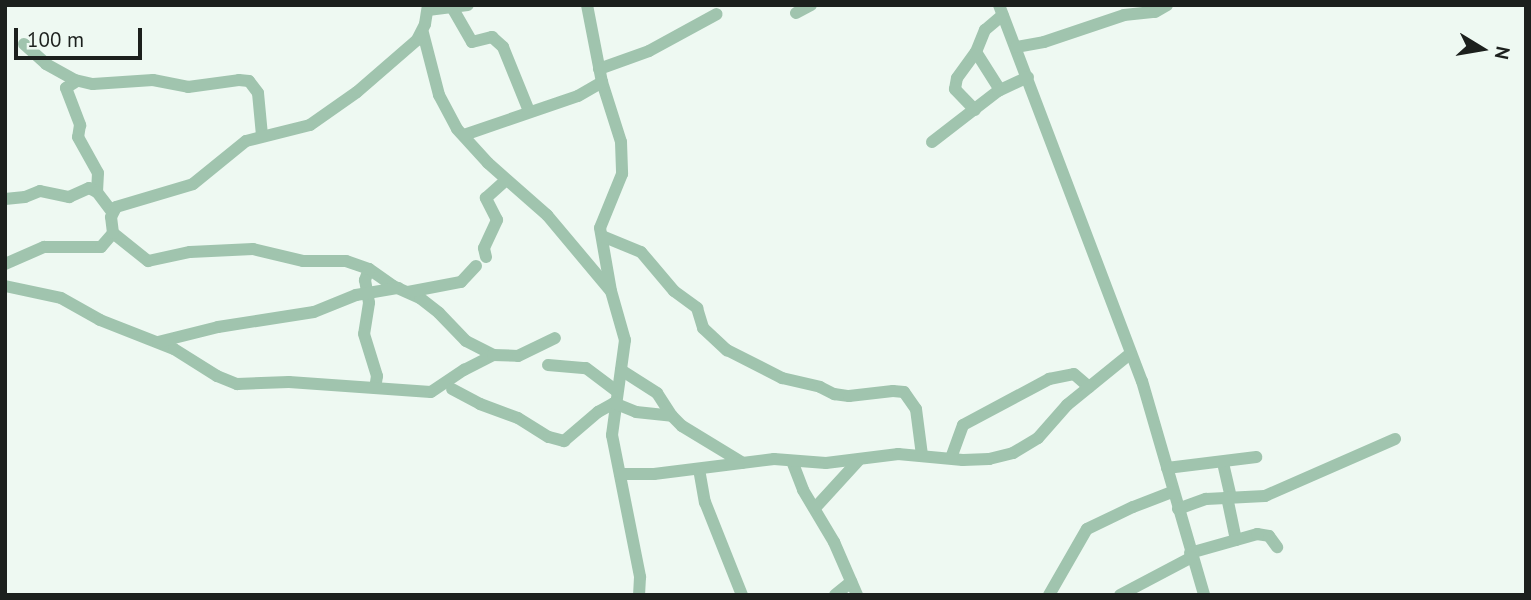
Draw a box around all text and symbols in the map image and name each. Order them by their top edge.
scale bar [18,14,145,58]
north arrow [1447,14,1517,84]
text: 100 m [27,26,84,53]
text: N [1490,45,1516,61]

